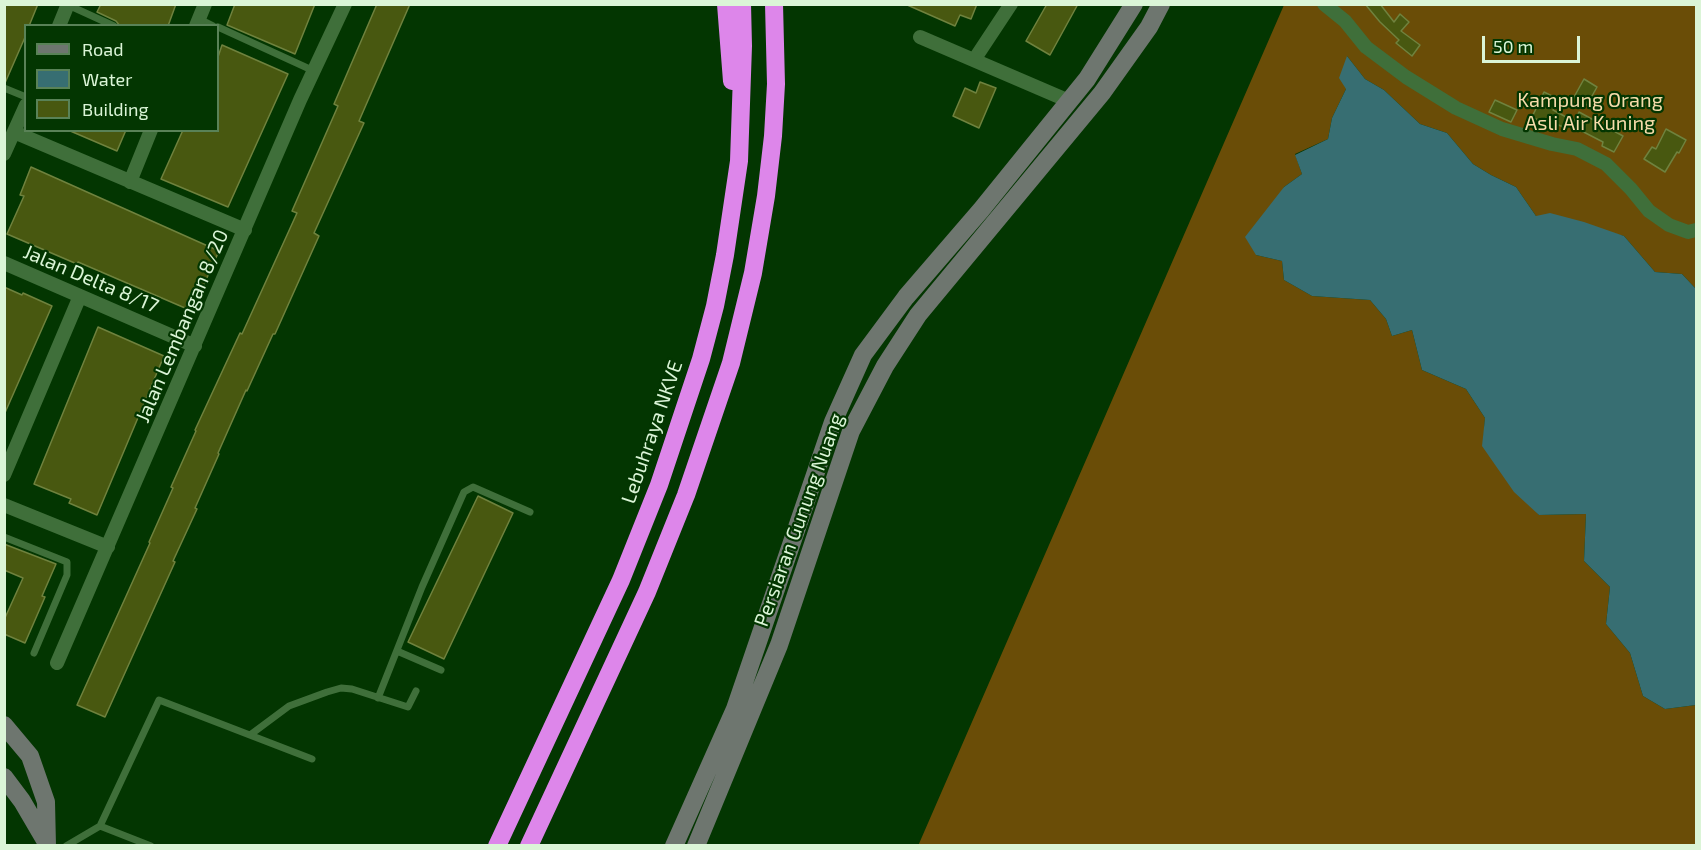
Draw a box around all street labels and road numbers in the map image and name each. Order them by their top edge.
street label: Jalan Lembangan 8/20 [130,226,234,426]
street label: Jalan Delta 8/17 [20,240,162,318]
street label: Lebuhraya NKVE [616,357,688,507]
street label: Persiaran Gunung Nuang [749,410,849,630]

